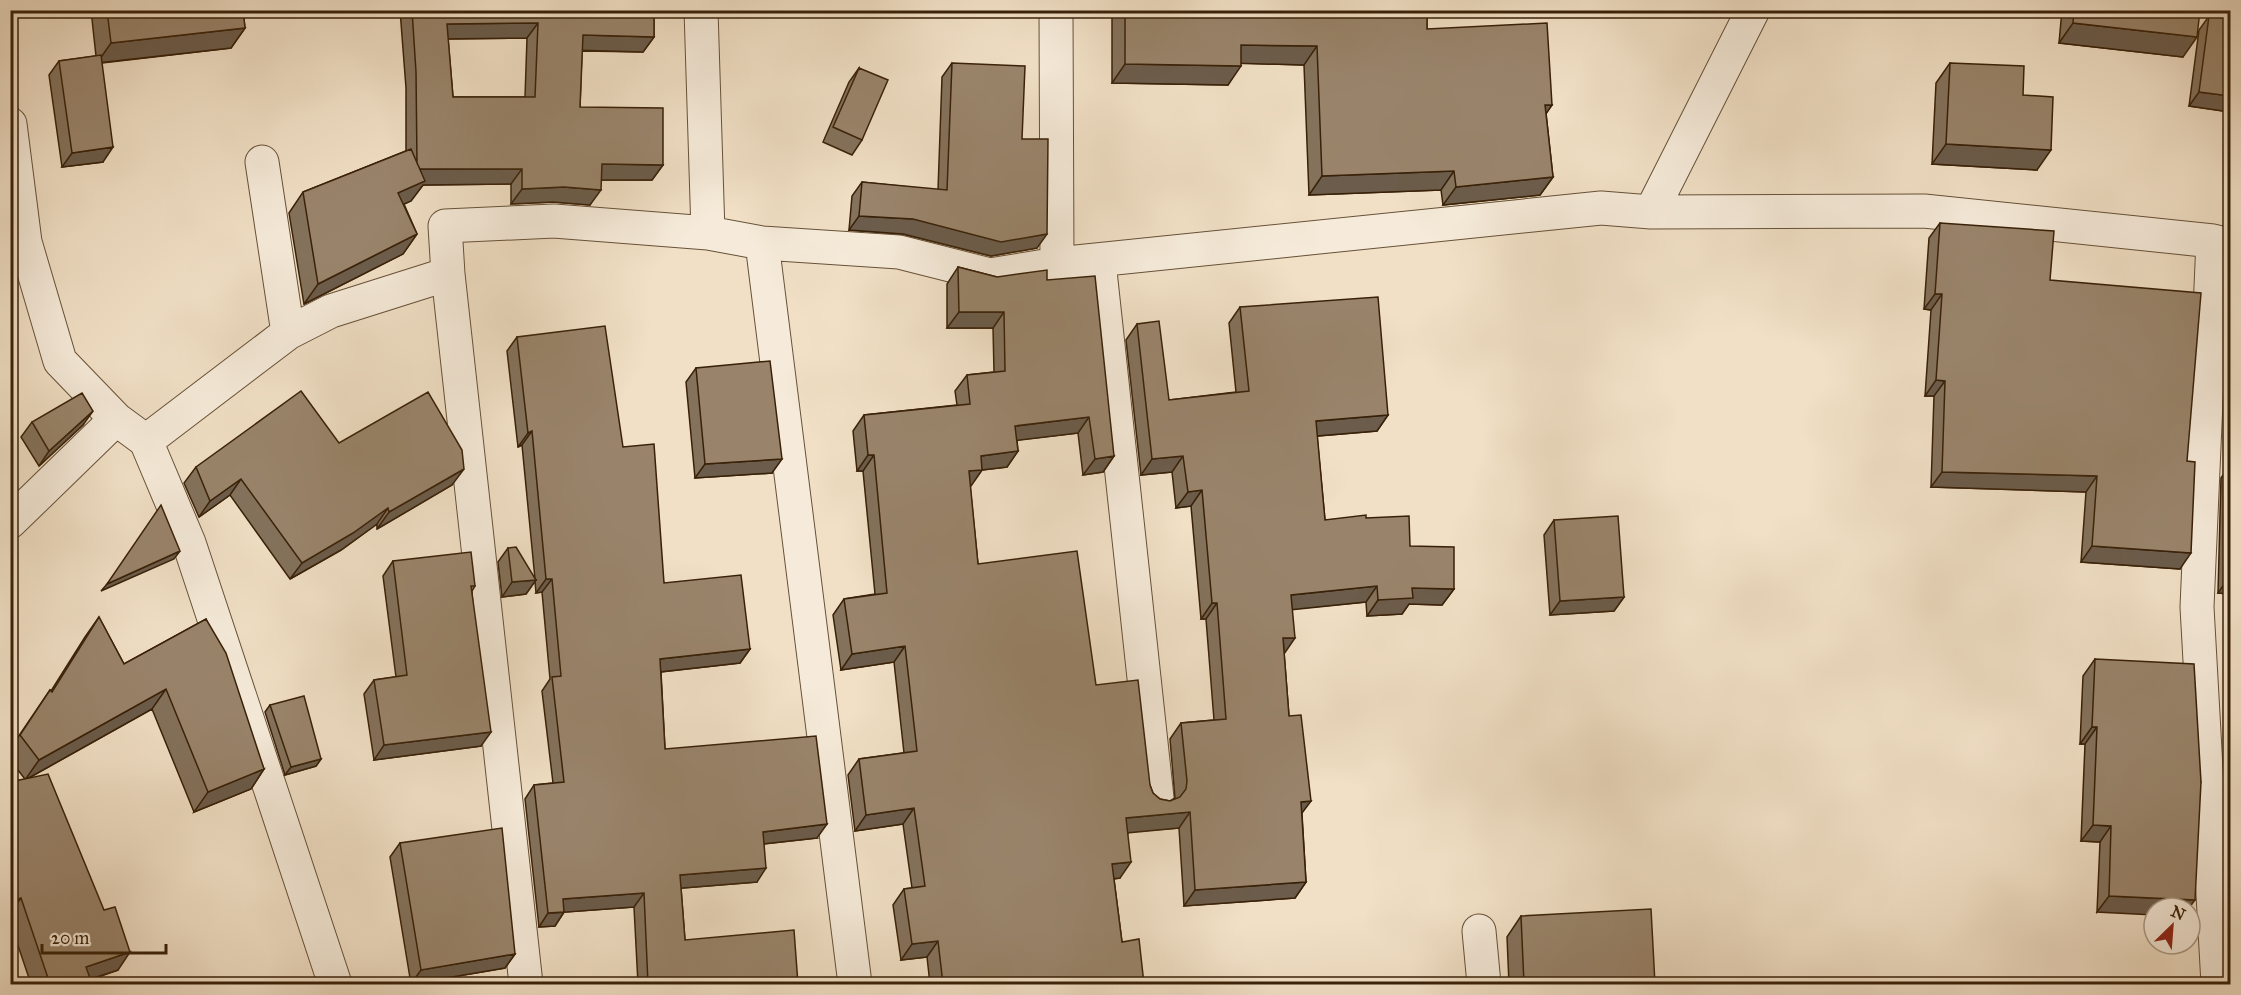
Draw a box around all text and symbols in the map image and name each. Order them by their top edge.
north arrow [2142,896,2202,956]
text: N [2168,901,2189,925]
scale bar [42,917,166,955]
text: 20 m [51,927,89,949]

